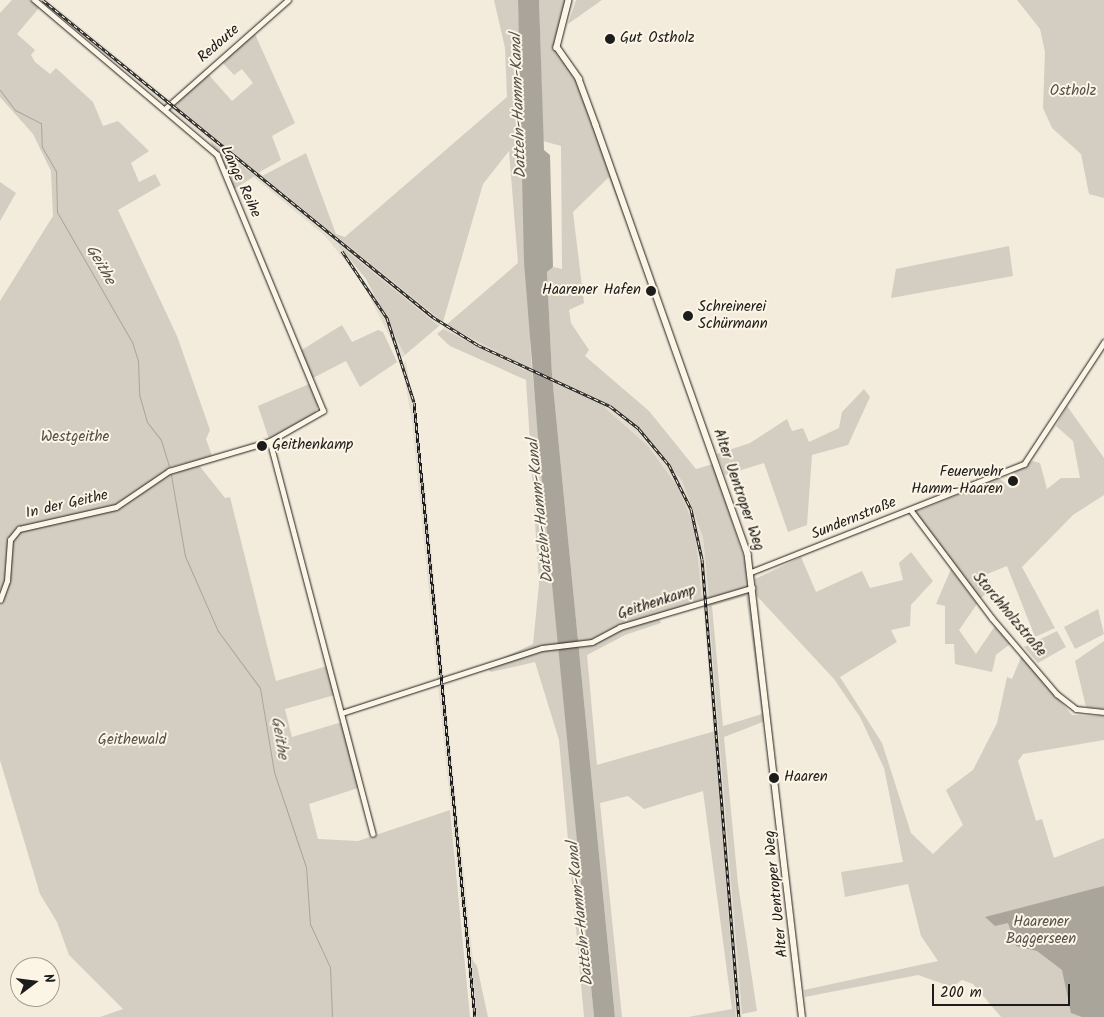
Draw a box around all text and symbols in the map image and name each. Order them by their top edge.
street label: Redoute [194,21,244,67]
place label: Gut Ostholz [620,30,695,48]
water label: Datteln-Hamm-Kanal [507,33,531,179]
marker: Gut Ostholz [604,33,616,45]
park label: Ostholz [1050,83,1096,101]
street label: Lange Reihe [216,143,264,221]
water label: Geithe [81,242,119,288]
place label: Haarener Hafen [542,282,641,300]
marker: Haarener Hafen [645,285,657,297]
place label: Schreinerei Schürmann [698,298,768,333]
marker: Schreinerei Schürmann [682,310,694,322]
street label: Alter Uentroper Weg [709,427,767,553]
park label: Westgeithe [41,429,109,447]
place label: Geithenkamp [272,437,353,455]
water label: Datteln-Hamm-Kanal [524,438,558,584]
marker: Geithenkamp [256,440,268,452]
place label: Feuerwehr Hamm-Haaren [911,463,1003,498]
marker: Feuerwehr Hamm-Haaren [1007,475,1019,487]
street label: In der Geithe [24,487,110,523]
street label: Sundernstraße [809,494,899,544]
street label: Storchholzstraße [968,569,1050,661]
street label: Geithenkamp [616,582,698,624]
water label: Geithe [266,715,292,761]
park label: Geithewald [98,732,166,750]
place label: Haaren [784,769,828,787]
marker: Haaren [768,772,780,784]
street label: Alter Uentroper Weg [761,829,793,959]
water label: Datteln-Hamm-Kanal [564,841,598,987]
park label: Haarener Baggerseen [1006,913,1076,948]
north arrow [10,957,60,1007]
text: N [37,971,60,985]
scale bar [934,974,1072,1006]
text: 200 m [940,981,982,1005]

